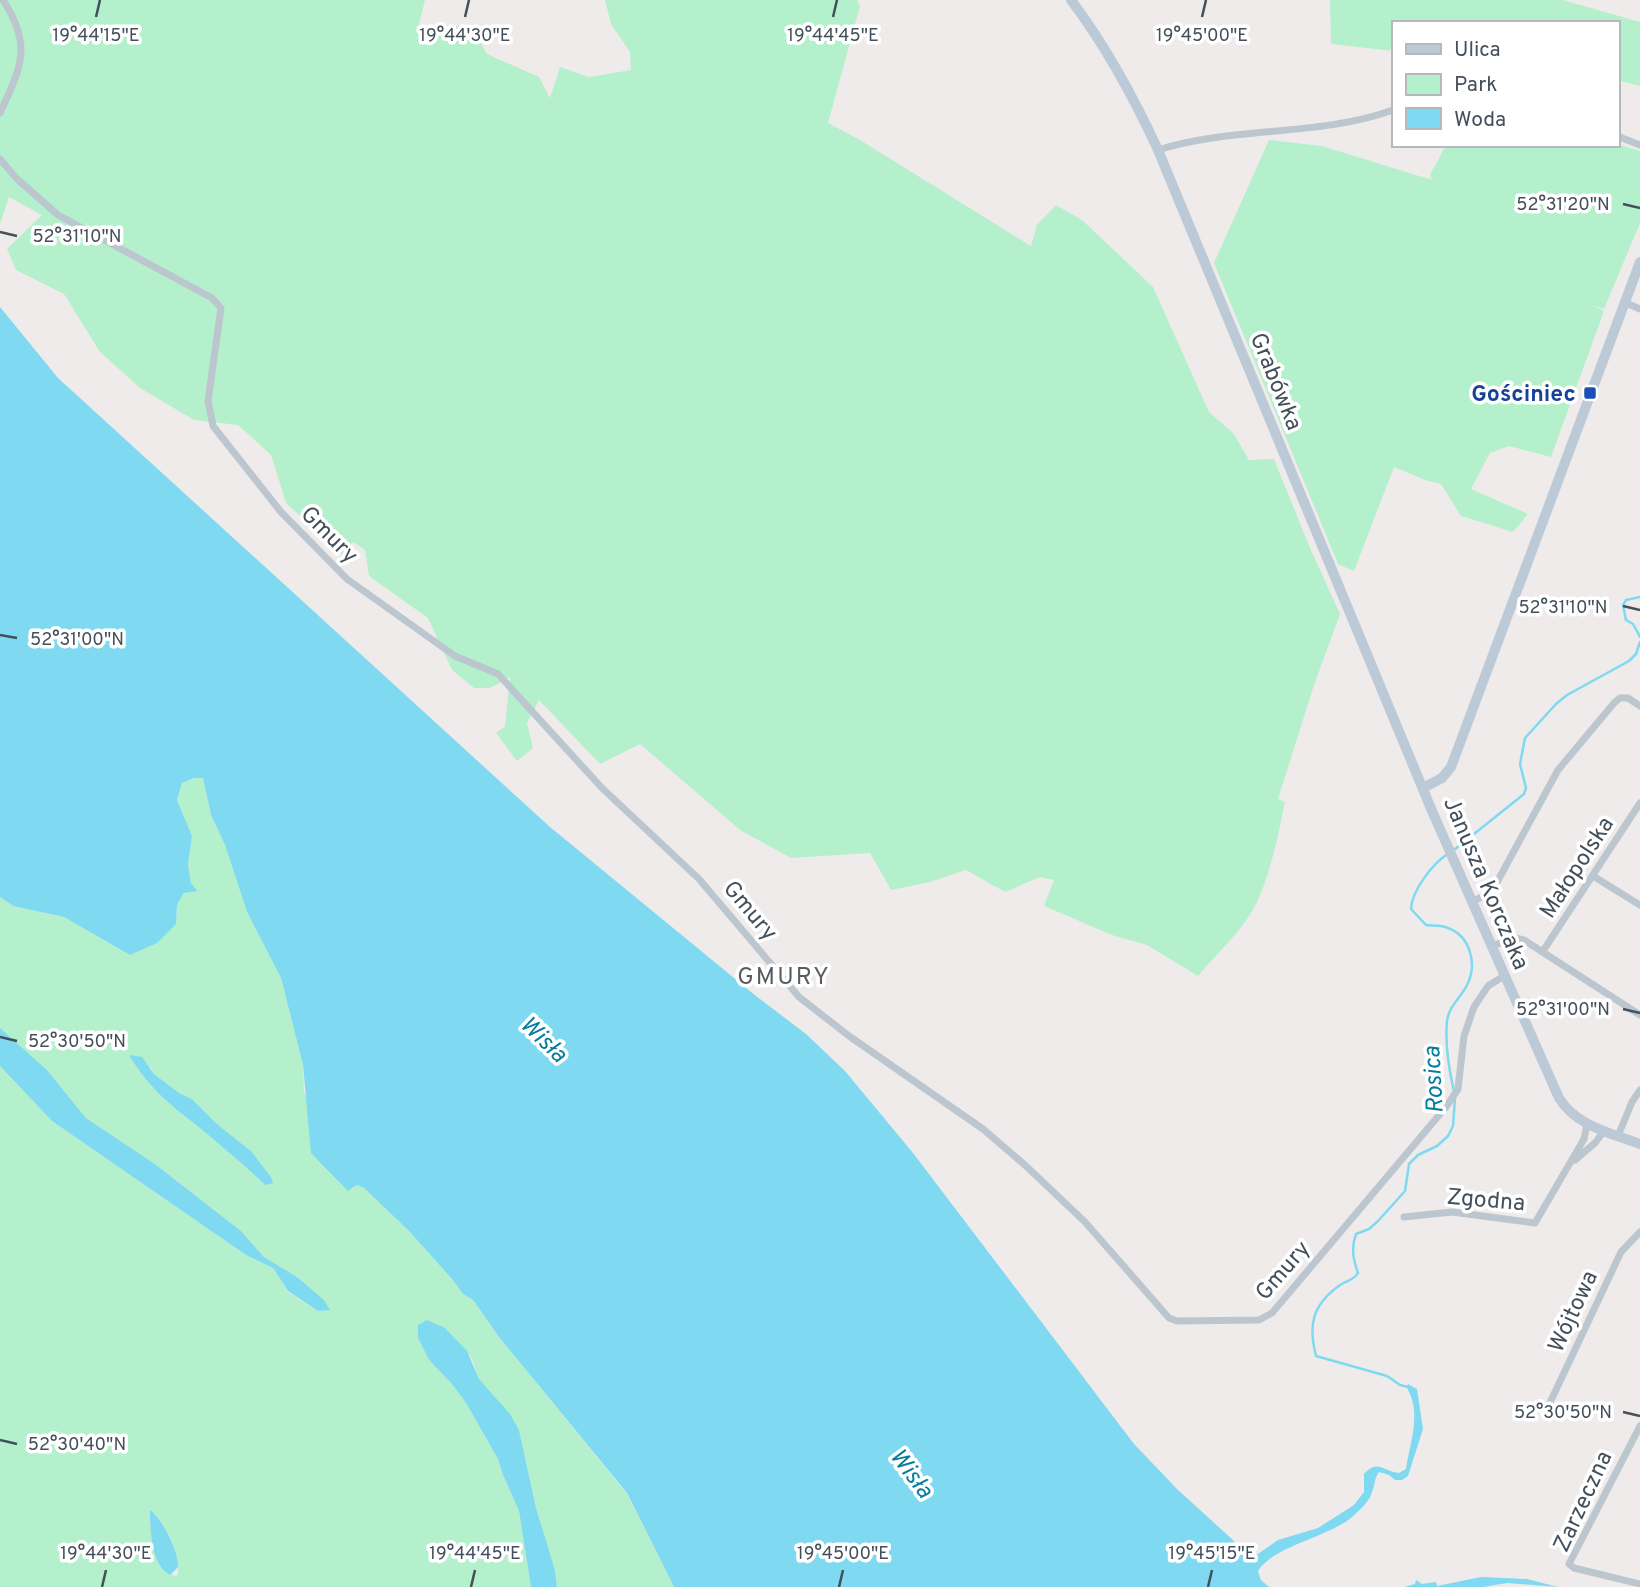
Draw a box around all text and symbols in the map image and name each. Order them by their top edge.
legend [1392,21,1619,147]
text: 19°44'15"E [53,25,139,48]
text: 19°44'30"E [419,25,511,48]
text: 19°44'45"E [787,25,879,48]
text: 19°45'00"E [1156,25,1248,48]
text: Ulica [1454,37,1501,64]
text: Park [1454,72,1497,99]
text: Woda [1454,107,1506,134]
text: 52°31'20"N [1516,194,1610,217]
text: 52°31'10"N [32,226,122,249]
street label: Grabówka [1242,329,1307,435]
place label: Gościniec [1471,381,1576,410]
marker: Gościniec [1582,385,1598,401]
street label: Gmury [293,501,363,571]
text: 52°31'10"N [1518,597,1608,620]
text: 52°31'00"N [30,629,124,652]
street label: Janusza Korczaka [1435,793,1534,975]
street label: Małopolska [1535,812,1622,925]
street label: Gmury [716,876,783,948]
district label: GMURY [737,963,831,993]
text: 52°31'00"N [1516,999,1610,1022]
water label: Wisła [513,1011,573,1071]
text: 52°30'50"N [28,1031,126,1054]
water label: Rosica [1418,1045,1452,1114]
street label: Zgodna [1445,1184,1526,1219]
street label: Gmury [1250,1236,1318,1307]
street label: Wójtowa [1543,1267,1606,1358]
text: 52°30'50"N [1514,1402,1612,1425]
text: 52°30'40"N [28,1434,126,1457]
water label: Wisła [882,1443,939,1505]
street label: Zarzeczna [1548,1447,1620,1557]
text: 19°44'30"E [60,1543,152,1566]
text: 19°44'45"E [429,1543,521,1566]
text: 19°45'00"E [797,1543,889,1566]
text: 19°45'15"E [1169,1543,1255,1566]

